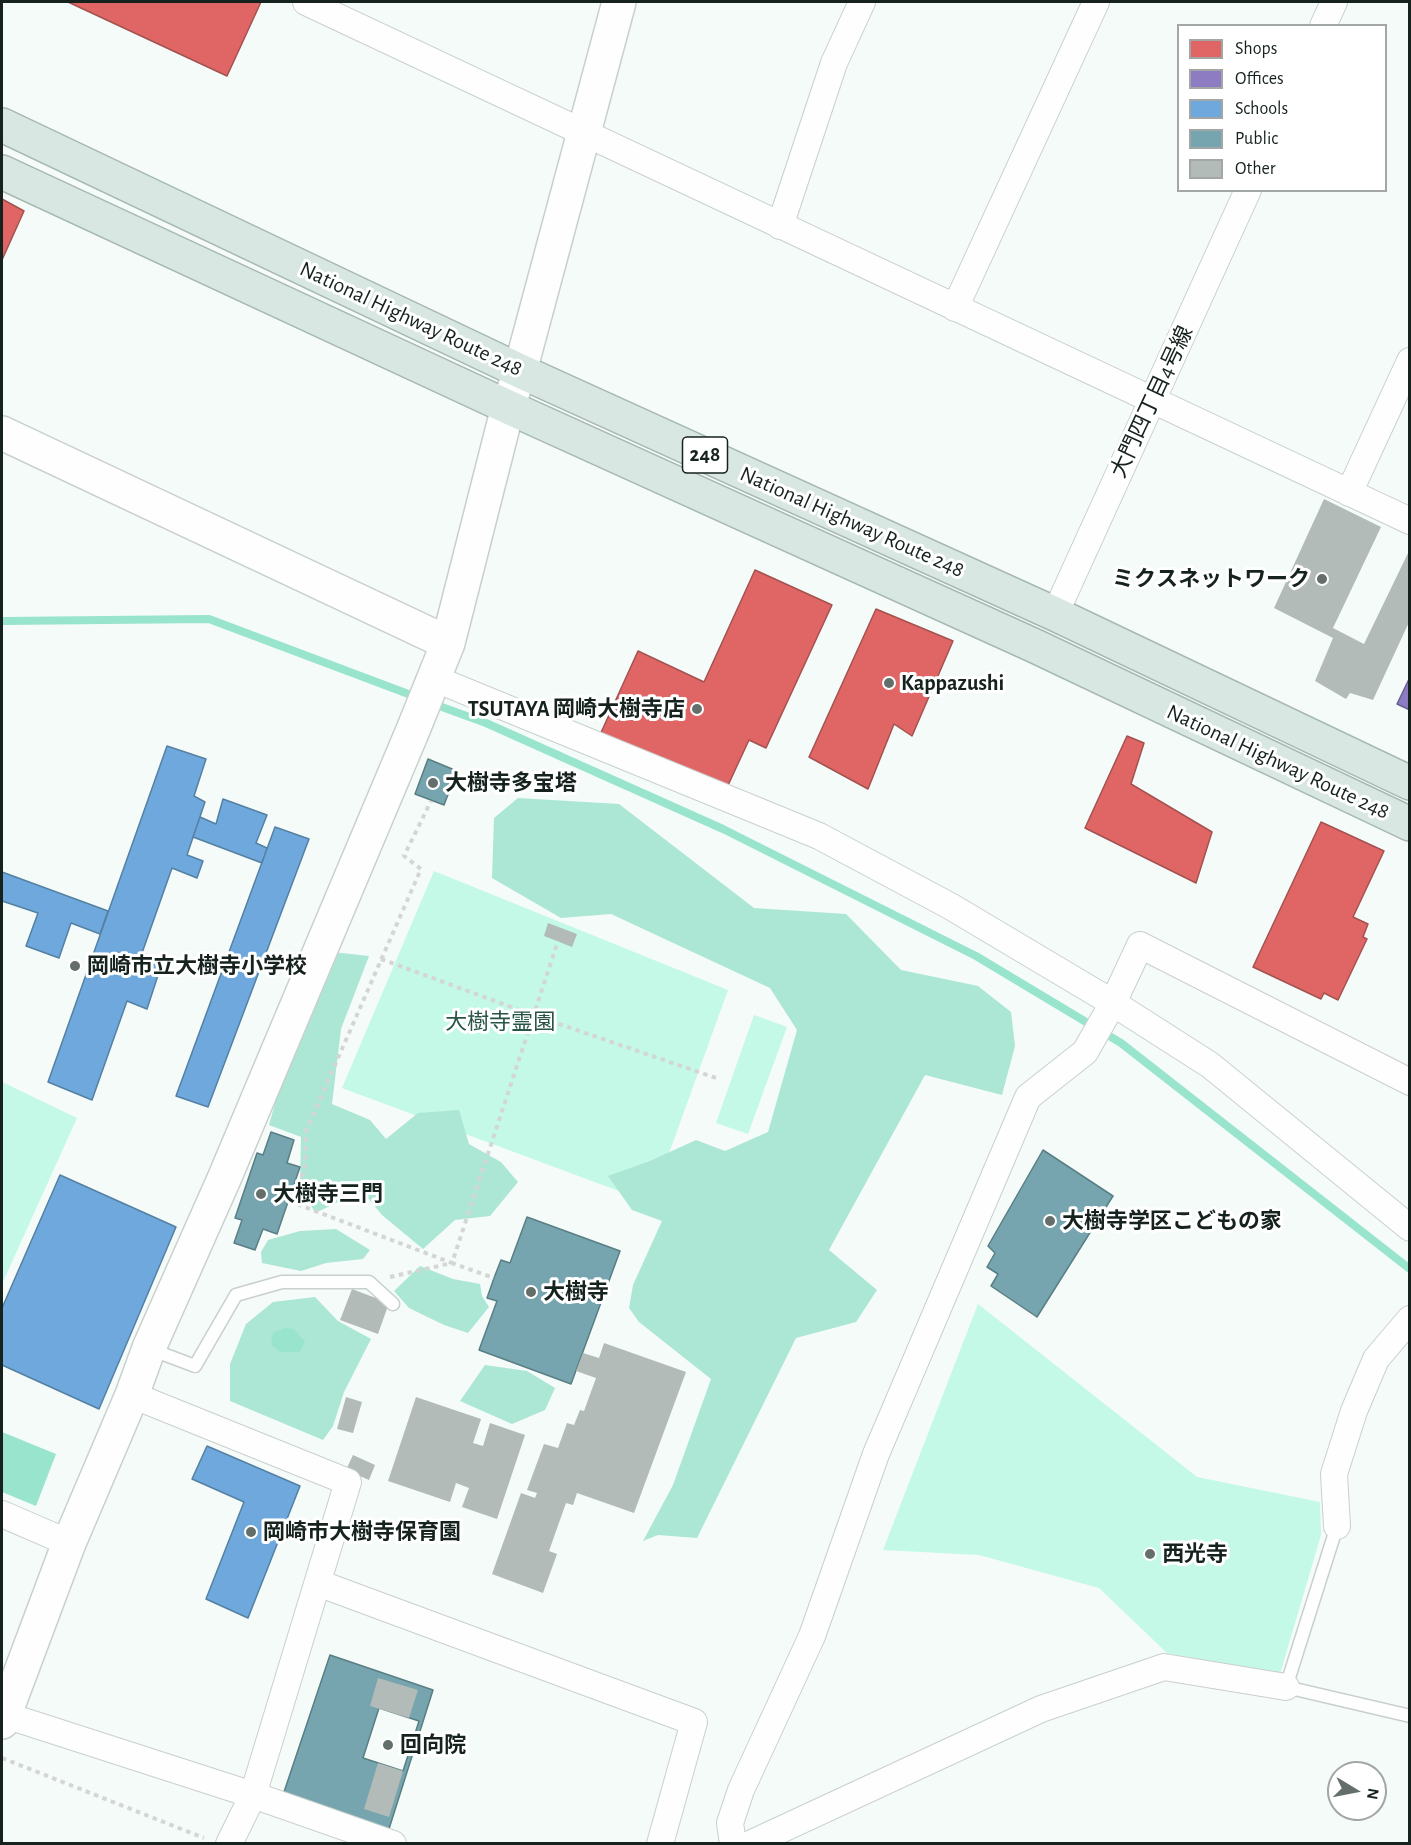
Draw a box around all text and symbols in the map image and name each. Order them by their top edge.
legend [1177,24,1387,192]
text: Shops [1235,40,1277,58]
text: Offices [1235,70,1284,88]
text: Schools [1235,100,1288,118]
text: Public [1235,130,1278,148]
text: Other [1235,160,1276,178]
street label: National Highway Route 248 [295,256,527,382]
street label: 大門四丁目4号線 [1105,322,1199,482]
road number: 248 [682,437,728,473]
street label: National Highway Route 248 [736,461,968,583]
place label: ミクスネットワーク [1112,566,1310,592]
marker: ミクスネットワーク [1315,572,1329,586]
place label: Kappazushi [901,670,1004,696]
marker: Kappazushi [882,676,896,690]
place label: TSUTAYA 岡崎大樹寺店 [468,696,685,722]
street label: National Highway Route 248 [1162,699,1394,825]
marker: TSUTAYA 岡崎大樹寺店 [690,702,704,716]
place label: 大樹寺多宝塔 [445,770,577,796]
marker: 大樹寺多宝塔 [426,776,440,790]
place label: 岡崎市立大樹寺小学校 [87,953,307,979]
marker: 岡崎市立大樹寺小学校 [68,959,82,973]
park label: 大樹寺霊園 [445,1009,555,1035]
place label: 大樹寺三門 [273,1181,383,1207]
marker: 大樹寺三門 [254,1187,268,1201]
place label: 大樹寺学区こどもの家 [1062,1208,1282,1234]
marker: 大樹寺学区こどもの家 [1043,1214,1057,1228]
place label: 大樹寺 [543,1279,609,1305]
marker: 大樹寺 [524,1285,538,1299]
place label: 岡崎市大樹寺保育園 [263,1519,461,1545]
marker: 岡崎市大樹寺保育園 [244,1525,258,1539]
place label: 西光寺 [1162,1541,1228,1567]
marker: 西光寺 [1143,1547,1157,1561]
place label: 回向院 [400,1732,466,1758]
marker: 回向院 [381,1738,395,1752]
north arrow [1327,1761,1387,1821]
text: N [1364,1787,1382,1801]

